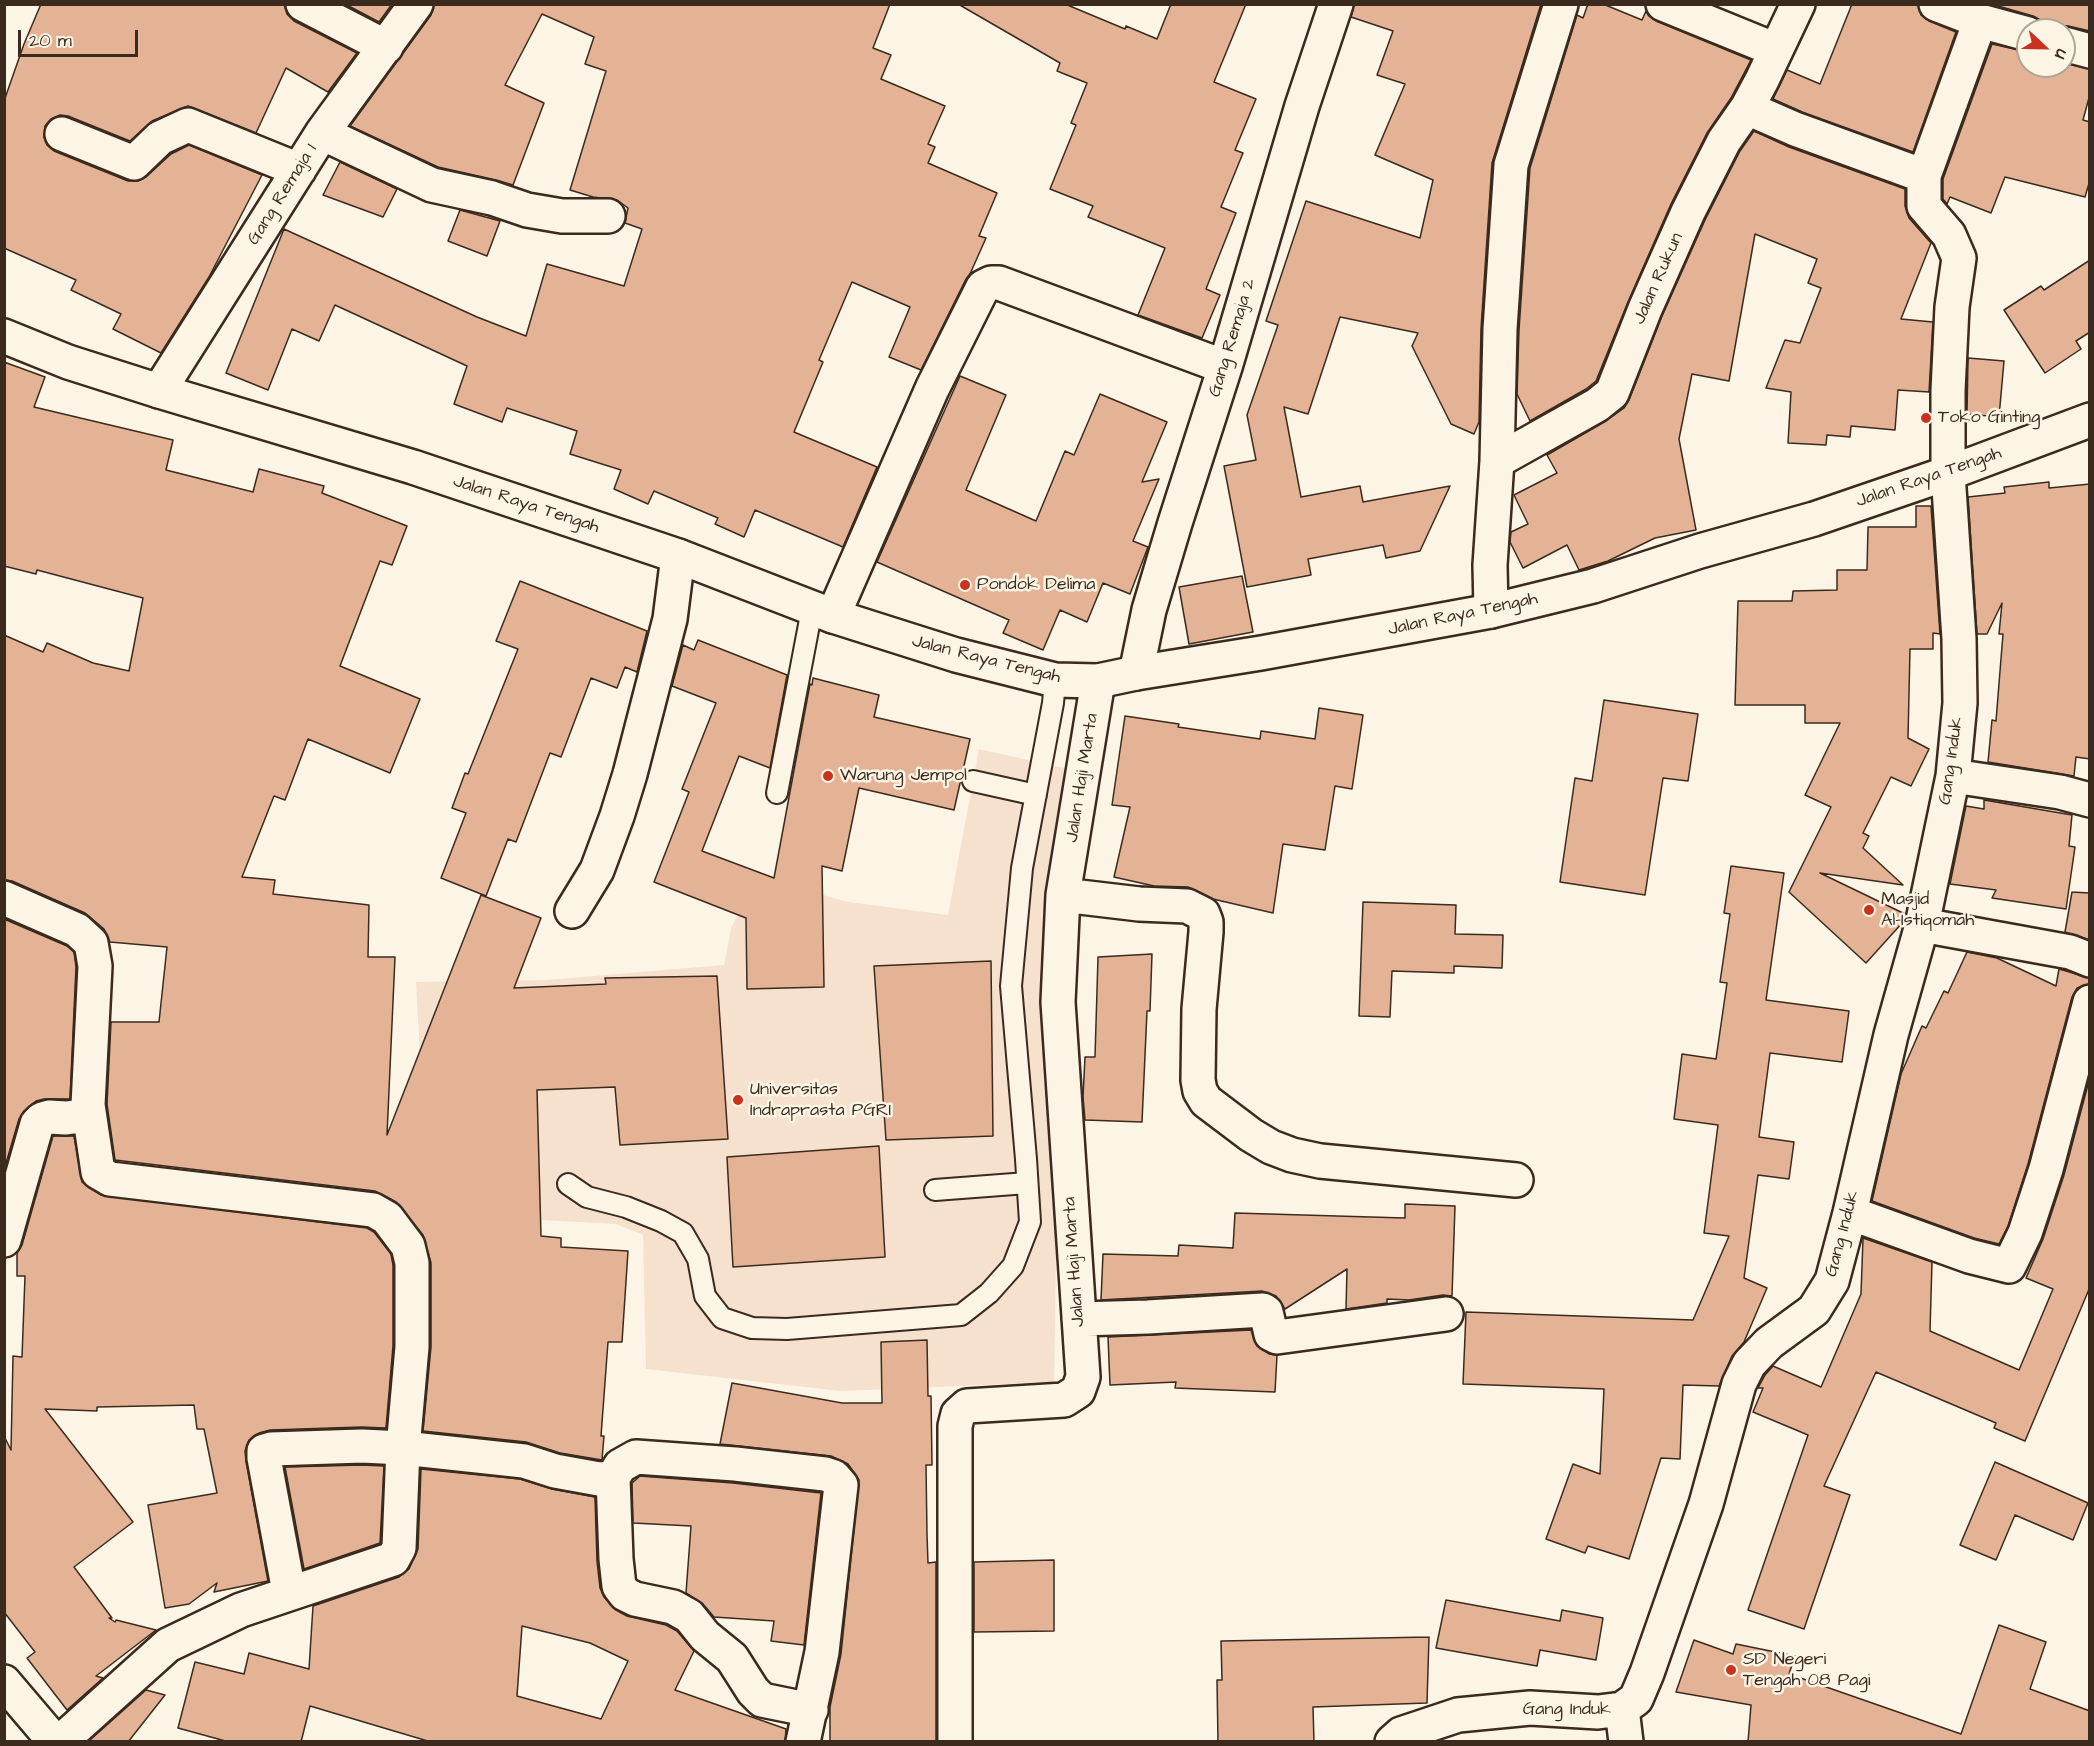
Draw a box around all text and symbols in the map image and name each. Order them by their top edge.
scale bar [21,18,141,56]
north arrow [2016,18,2076,78]
text: 20 m [29,28,72,53]
text: U [2049,46,2073,62]
street label: Gang Remaja 1 [243,141,323,249]
street label: Jalan Rukun [1629,230,1689,328]
street label: Gang Remaja 2 [1205,276,1261,400]
place label: Toko Ginting [1938,407,2040,429]
marker: Toko Ginting [1919,411,1933,425]
street label: Jalan Raya Tengah [1853,443,2005,513]
street label: Jalan Raya Tengah [450,471,602,539]
place label: Pondok Delima [977,574,1095,596]
marker: Pondok Delima [958,578,972,592]
street label: Jalan Raya Tengah [1386,589,1540,641]
street label: Jalan Raya Tengah [909,631,1063,689]
street label: Jalan Haji Marta [1062,712,1104,844]
street label: Gang Induk [1935,716,1969,806]
place label: Warung Jempol [840,765,967,787]
marker: Warung Jempol [821,769,835,783]
place label: Masjid Al-Istiqomah [1881,889,1974,932]
marker: Masjid Al-Istiqomah [1862,903,1876,917]
place label: Universitas Indraprasta PGRI [750,1079,891,1122]
marker: Universitas Indraprasta PGRI [731,1093,745,1107]
street label: Gang Induk [1821,1189,1865,1279]
street label: Jalan Haji Marta [1060,1196,1090,1328]
place label: SD Negeri Tengah 08 Pagi [1743,1649,1870,1692]
marker: SD Negeri Tengah 08 Pagi [1724,1663,1738,1677]
street label: Gang Induk [1523,1699,1611,1721]

